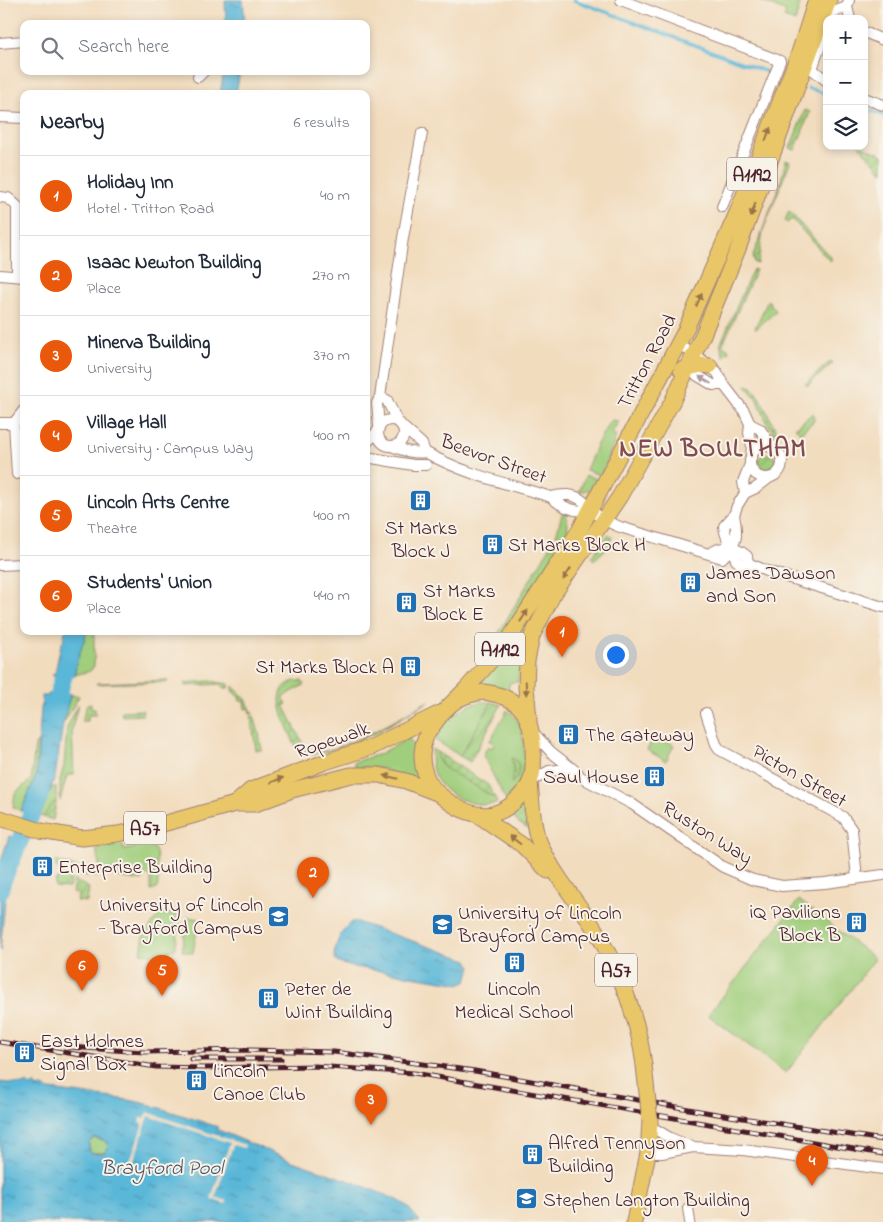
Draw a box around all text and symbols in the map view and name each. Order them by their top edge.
map controls [823,15,868,150]
button: + [823,15,868,60]
search box [20,20,370,75]
icon: search [38,34,66,62]
text: Search here [78,34,169,61]
button: − [823,60,868,105]
button: layers [823,105,868,150]
text: Nearby [40,108,104,138]
text: 6 results [293,111,350,135]
one-way arrow [764,126,772,141]
road number: A1192 [727,157,777,190]
text: Holiday Inn [87,170,173,197]
text: 1 [53,184,59,208]
text: 40 m [320,184,350,208]
text: Hotel · Tritton Road [87,197,214,221]
one-way arrow [749,203,757,218]
text: Isaac Newton Building [87,250,261,277]
text: 2 [52,264,60,288]
text: 270 m [312,264,350,288]
text: Place [87,277,121,301]
one-way arrow [695,293,703,307]
street label: Tritton Road [611,310,685,415]
text: Minerva Building [87,330,210,357]
text: 3 [53,344,59,368]
text: 370 m [313,344,350,368]
text: University [87,357,152,381]
one-way arrow [698,375,711,384]
text: Village Hall [87,410,166,437]
text: 4 [53,424,59,448]
text: 400 m [313,424,350,448]
street label: Beevor Street [435,427,551,493]
district label: NEW BOULTHAM [619,432,807,468]
text: University · Campus Way [87,437,253,461]
building icon: St Marks Block J [409,489,433,513]
text: Lincoln Arts Centre [87,490,229,517]
text: 5 [51,504,61,528]
text: 400 m [313,504,350,528]
place label: St Marks Block J [385,515,457,567]
text: Theatre [87,517,137,541]
building icon: St Marks Block H [480,532,504,556]
place label: St Marks Block H [508,532,646,561]
place label: James Dawson and Son [706,560,835,612]
one-way arrow [562,568,572,581]
text: Students' Union [87,570,212,597]
building icon: James Dawson and Son [678,571,702,595]
place label: St Marks Block E [422,578,496,630]
text: 6 [52,584,60,608]
text: 440 m [313,584,350,608]
building icon: St Marks Block E [395,590,419,614]
text: Place [87,597,121,621]
one-way arrow [519,609,529,623]
pin: 1 [546,616,578,657]
road number: A1192 [475,633,525,666]
your location [603,642,629,668]
place label: St Marks Block A [255,654,394,683]
building icon: St Marks Block A [398,654,422,678]
one-way arrow [523,680,531,696]
street label: Ropewalk [292,715,374,768]
building icon: The Gateway [557,722,581,746]
place label: The Gateway [585,722,694,751]
street label: Picton Street [746,738,852,816]
place label: Saul House [543,764,639,793]
building icon: Saul House [643,764,667,788]
one-way arrow [384,773,399,781]
one-way arrow [270,776,284,784]
street label: Ruston Way [656,795,758,873]
road number: A57 [124,811,166,844]
one-way arrow [509,835,522,846]
building icon: Enterprise Building [30,854,54,878]
place label: Enterprise Building [58,854,212,884]
pin: 2 [297,857,329,898]
place label: University of Lincoln - Brayford Campus [98,892,263,944]
place label: iQ Pavilions Block B [750,899,841,951]
place label: University of Lincoln Brayford Campus [457,900,622,952]
school or university icon: University of Lincoln - Brayford Campus [267,904,291,928]
building icon: iQ Pavilions Block B [845,911,869,935]
school or university icon: University of Lincoln Brayford Campus [430,912,454,936]
pin: 6 [66,950,98,991]
building icon: Lincoln Medical School [502,950,526,974]
road number: A57 [595,954,637,986]
pin: 5 [146,955,178,996]
place label: Peter de Wint Building [285,976,392,1029]
place label: Lincoln Medical School [455,976,573,1028]
building icon: Peter de Wint Building [257,987,281,1011]
place label: East Holmes Signal Box [40,1028,144,1081]
building icon: East Holmes Signal Box [12,1040,36,1064]
place label: Lincoln Canoe Club [213,1058,306,1110]
building icon: Lincoln Canoe Club [185,1069,209,1093]
pin: 3 [355,1084,387,1125]
place label: Alfred Tennyson Building [547,1130,686,1183]
building icon: Alfred Tennyson Building [520,1142,544,1166]
pin: 4 [796,1145,828,1186]
water label: Brayford Pool [101,1154,226,1184]
school or university icon: Stephen Langton Building [515,1187,539,1211]
place label: Stephen Langton Building [543,1187,750,1217]

